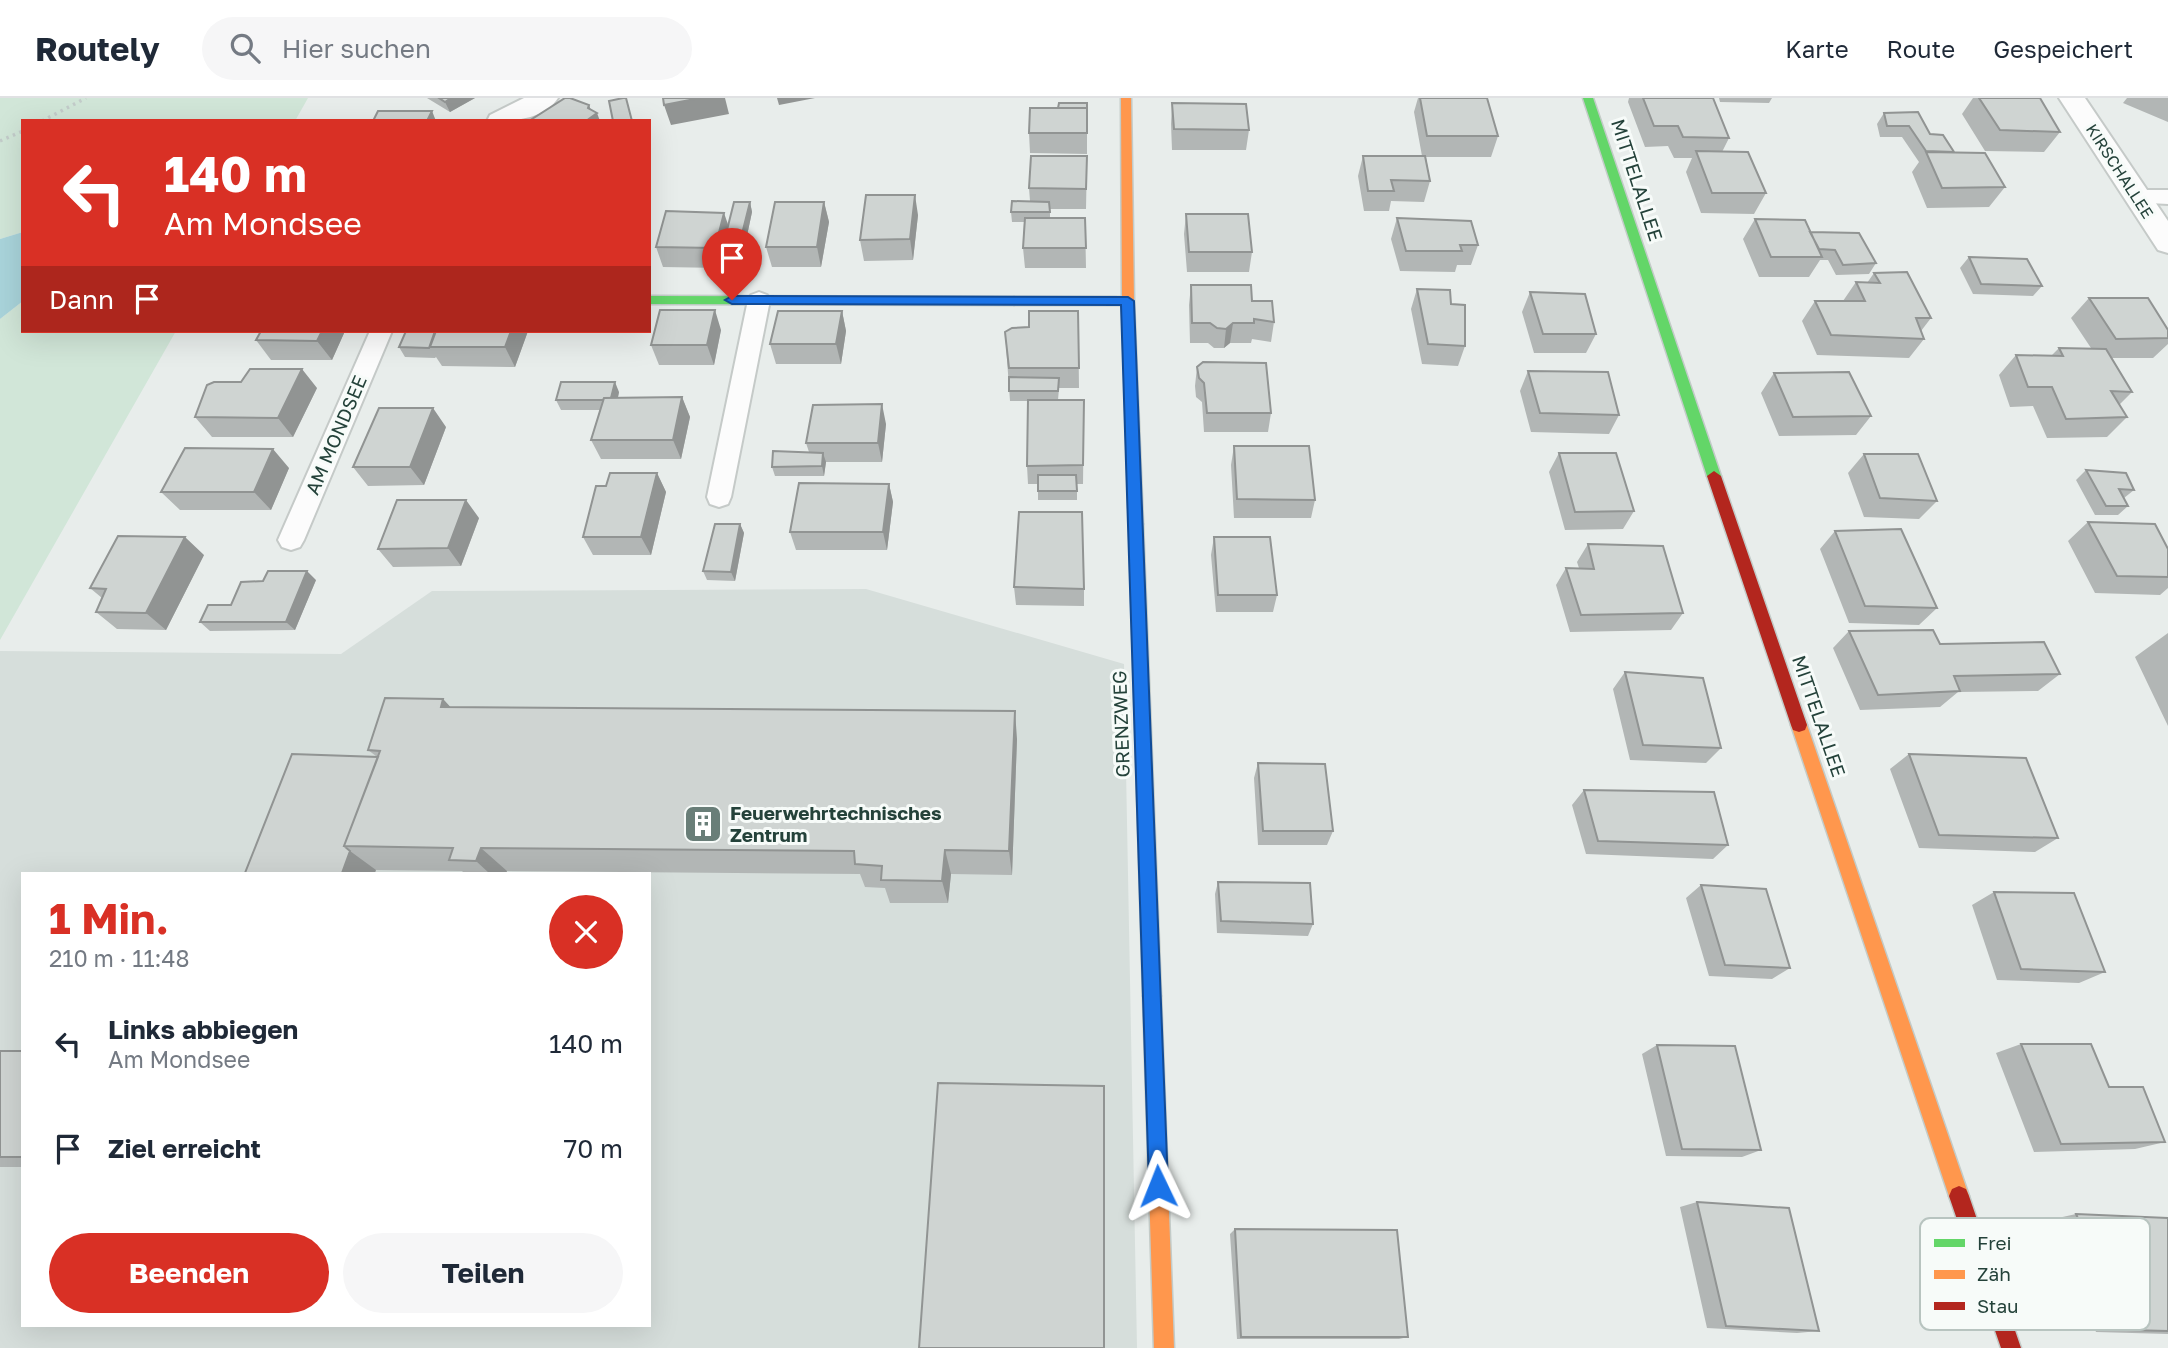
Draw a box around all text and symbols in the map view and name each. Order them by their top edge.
search box [202,17,692,80]
text: Routely [35,29,160,68]
icon: search [226,29,264,67]
text: Hier suchen [282,33,431,64]
text: Karte [1785,34,1849,63]
text: Route [1887,34,1955,63]
text: Gespeichert [1993,34,2133,63]
street label: MITTELALLEE [1607,116,1668,244]
street label: KIRSCHALLEE [2082,120,2158,222]
text: 140 m [164,144,307,203]
icon: left [49,147,140,238]
text: Am Mondsee [164,204,362,242]
pin [702,228,762,300]
icon: arrive [713,239,751,277]
icon: arrive [128,280,166,318]
text: Dann [49,284,114,315]
street label: AM MONDSEE [300,372,371,498]
street label: MITTELALLEE [1788,652,1851,780]
street label: GRENZWEG [1107,670,1134,778]
place label: Feuerwehrtechnisches Zentrum [730,801,942,846]
building icon: Feuerwehrtechnisches Zentrum [682,803,724,845]
text: 1 Min. [49,893,169,943]
button: close [549,895,623,969]
text: 210 m · 11:48 [49,944,190,972]
text: Links abbiegen [108,1014,298,1045]
icon: left [49,1025,87,1063]
text: 140 m [549,1028,623,1059]
text: Am Mondsee [108,1045,250,1073]
icon: arrive [49,1130,87,1168]
text: Ziel erreicht [108,1133,261,1164]
text: 70 m [564,1133,623,1164]
position arrow [1121,1149,1195,1223]
legend [1920,1218,2150,1330]
text: Frei [1977,1231,2012,1254]
button: Beenden [49,1233,329,1313]
button: Teilen [343,1233,623,1313]
text: Zäh [1977,1262,2011,1285]
text: Stau [1977,1294,2019,1317]

